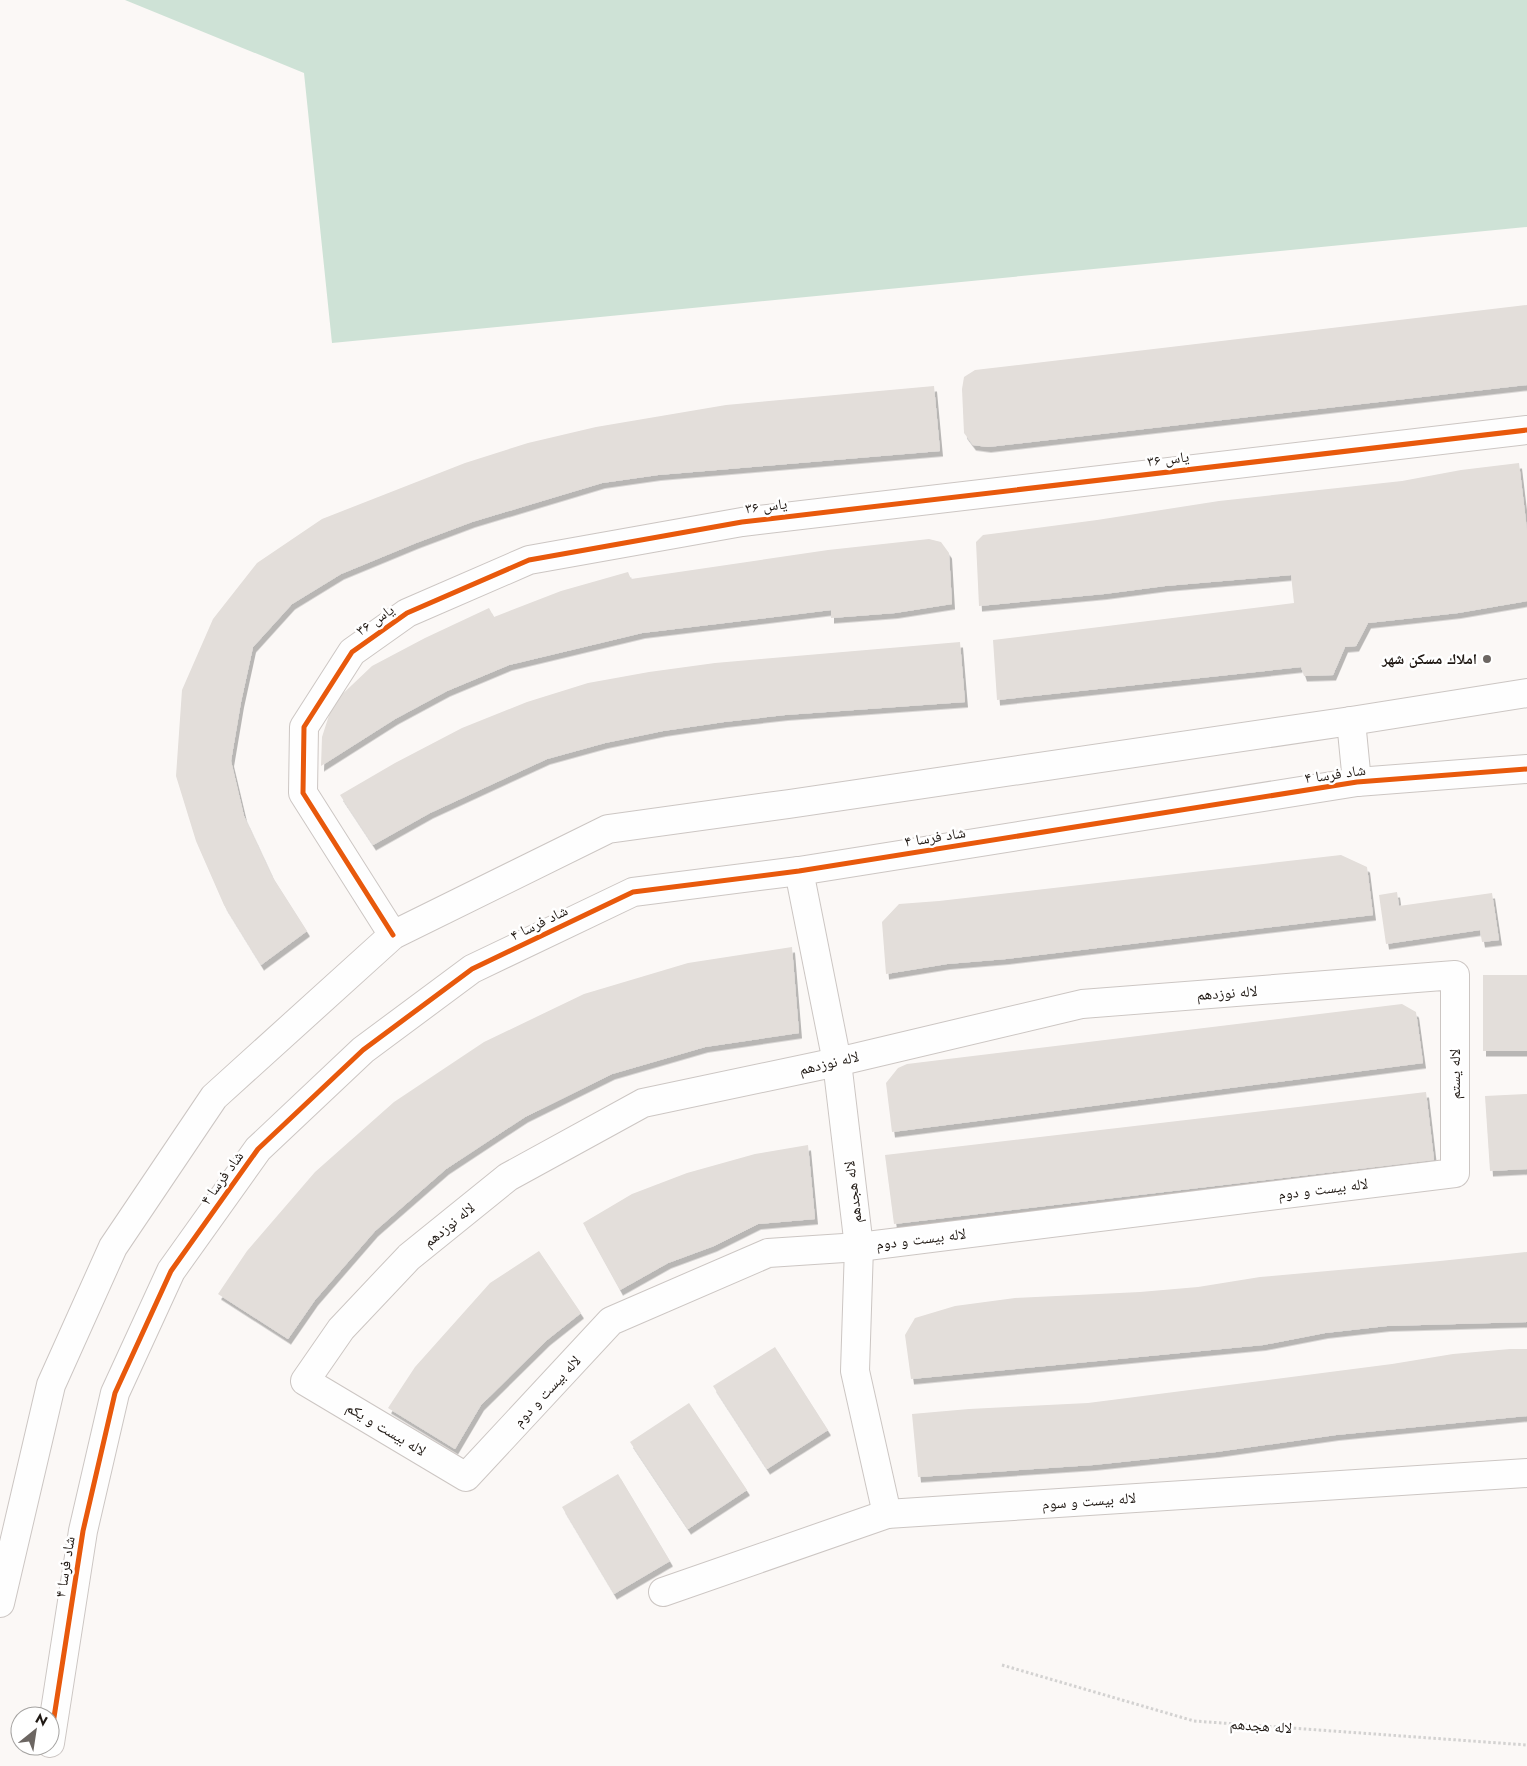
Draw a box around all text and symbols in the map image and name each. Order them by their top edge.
street label: یاس ۳۶ [1146,445,1191,472]
street label: یاس ۳۶ [744,492,789,519]
street label: یاس ۳۶ [351,599,399,641]
place label: املاك مسكن شهر [1381,648,1477,670]
marker: املاك مسكن شهر [1481,653,1493,665]
street label: شاد فرسا ۴ [1303,759,1367,789]
street label: شاد فرسا ۴ [903,821,967,853]
street label: شاد فرسا ۴ [506,900,572,946]
street label: لاله نوزدهم [1196,980,1258,1006]
street label: لاله نوزدهم [797,1045,861,1081]
street label: لاله یستم [1444,1049,1466,1099]
street label: شاد فرسا ۴ [195,1146,249,1209]
street label: لاله هجدهم [838,1160,868,1224]
street label: لاله بیست و دوم [1277,1173,1369,1205]
street label: لاله نوزدهم [418,1197,480,1253]
street label: لاله بیست و دوم [875,1223,967,1255]
street label: لاله بیست و دوم [508,1350,586,1432]
street label: لاله بیست و یکم [342,1396,430,1462]
street label: لاله بیست و سوم [1041,1487,1137,1515]
street label: شاد فرسا ۴ [49,1535,81,1599]
north arrow [10,1706,60,1756]
text: N [32,1708,51,1731]
street label: لاله هجدهم [1229,1713,1293,1739]

